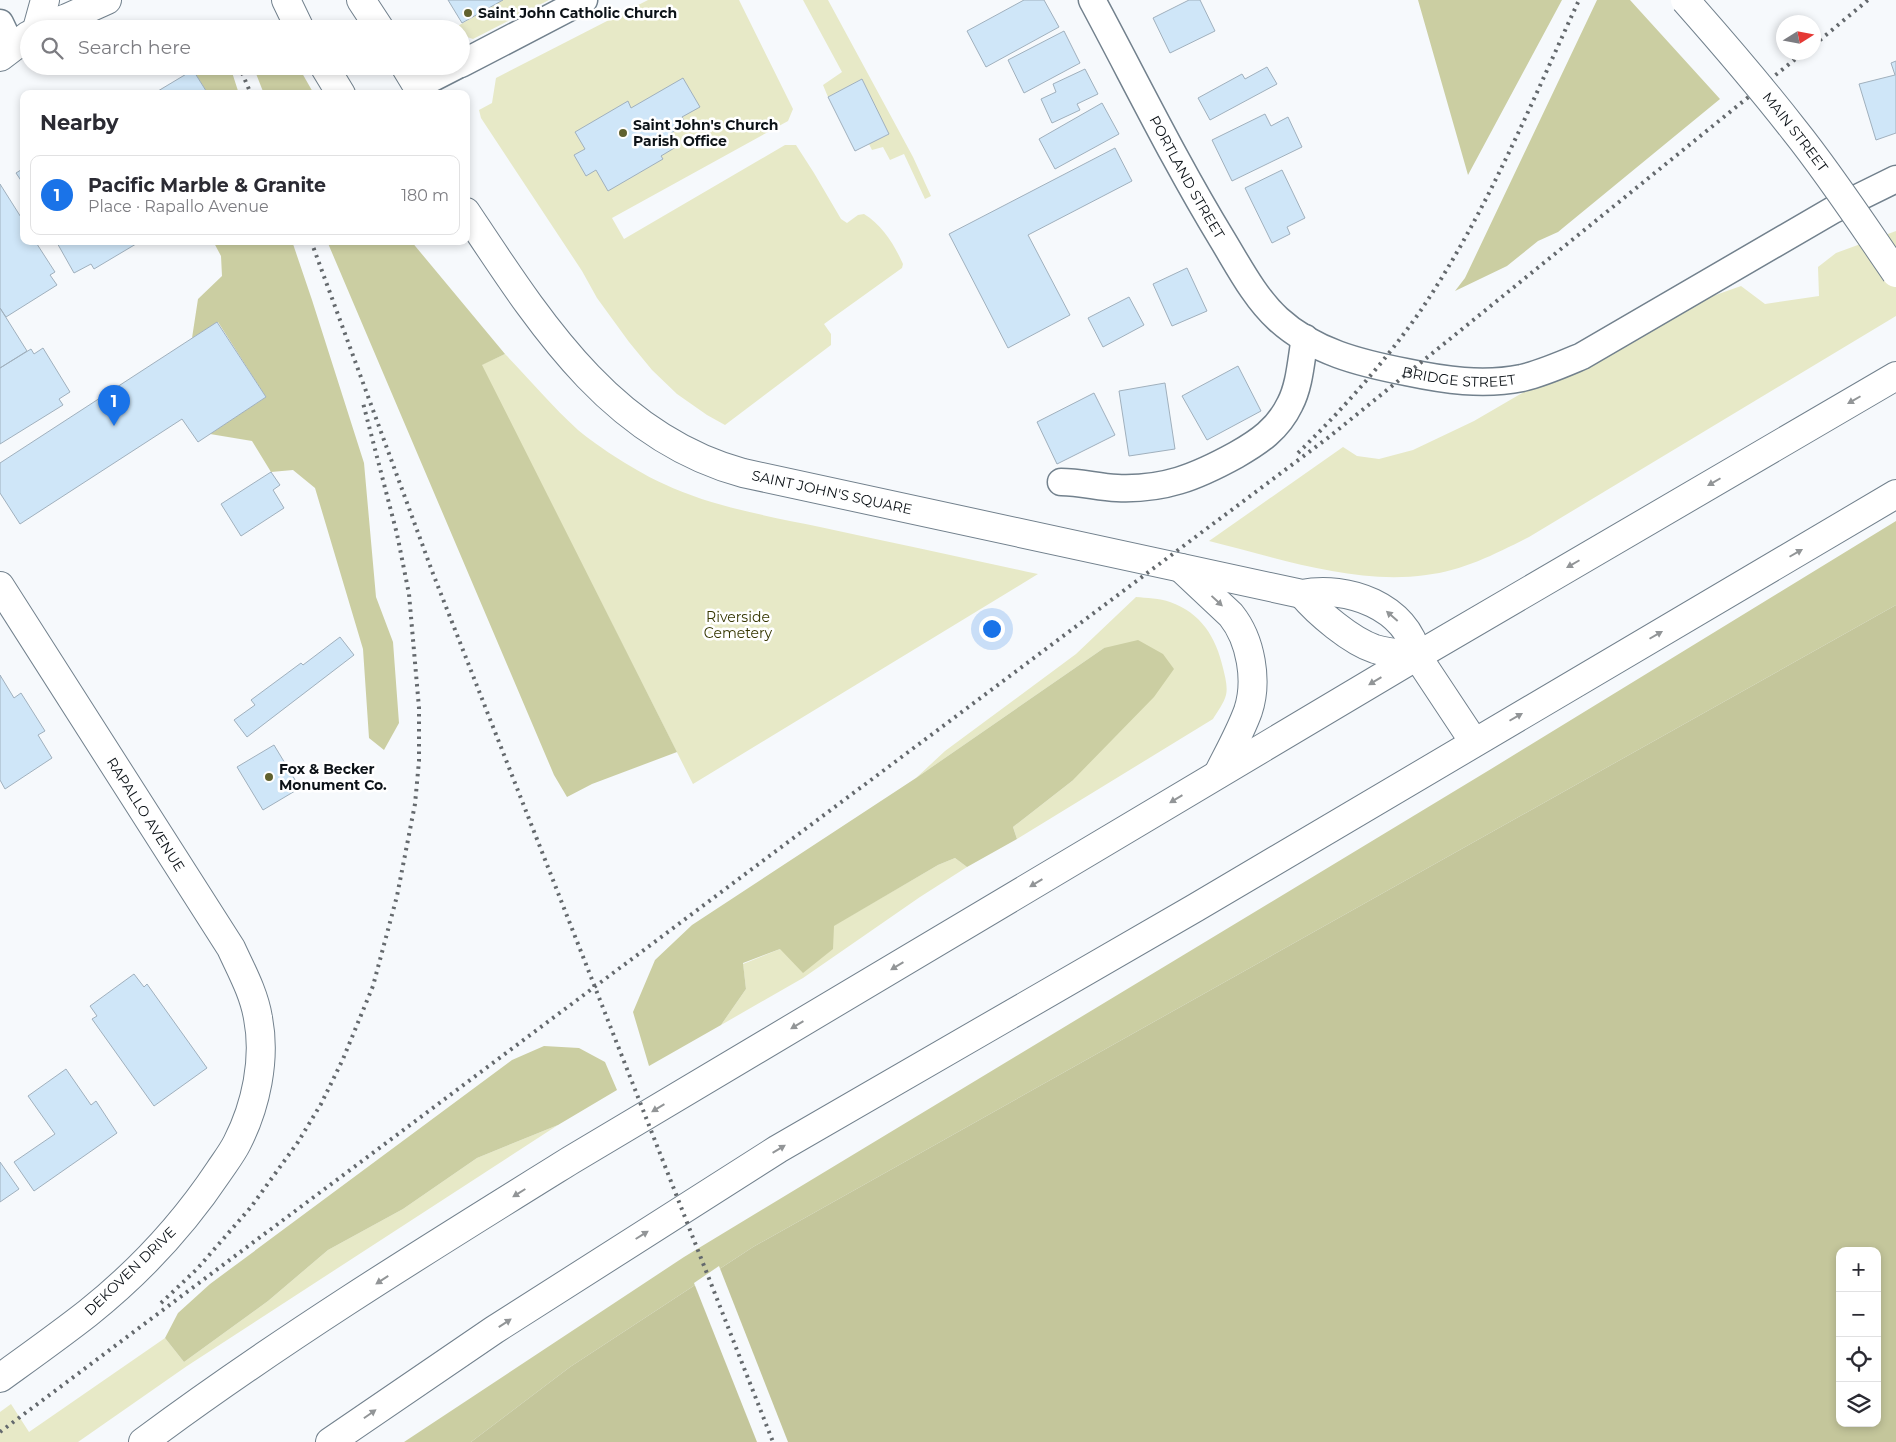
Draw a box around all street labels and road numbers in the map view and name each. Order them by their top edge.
street label: MAIN STREET [1759,88,1832,175]
street label: PORTLAND STREET [1145,112,1229,242]
street label: BRIDGE STREET [1401,362,1517,391]
street label: SAINT JOHN'S SQUARE [750,466,914,518]
street label: RAPALLO AVENUE [103,754,189,875]
street label: DEKOVEN DRIVE [80,1223,180,1319]

